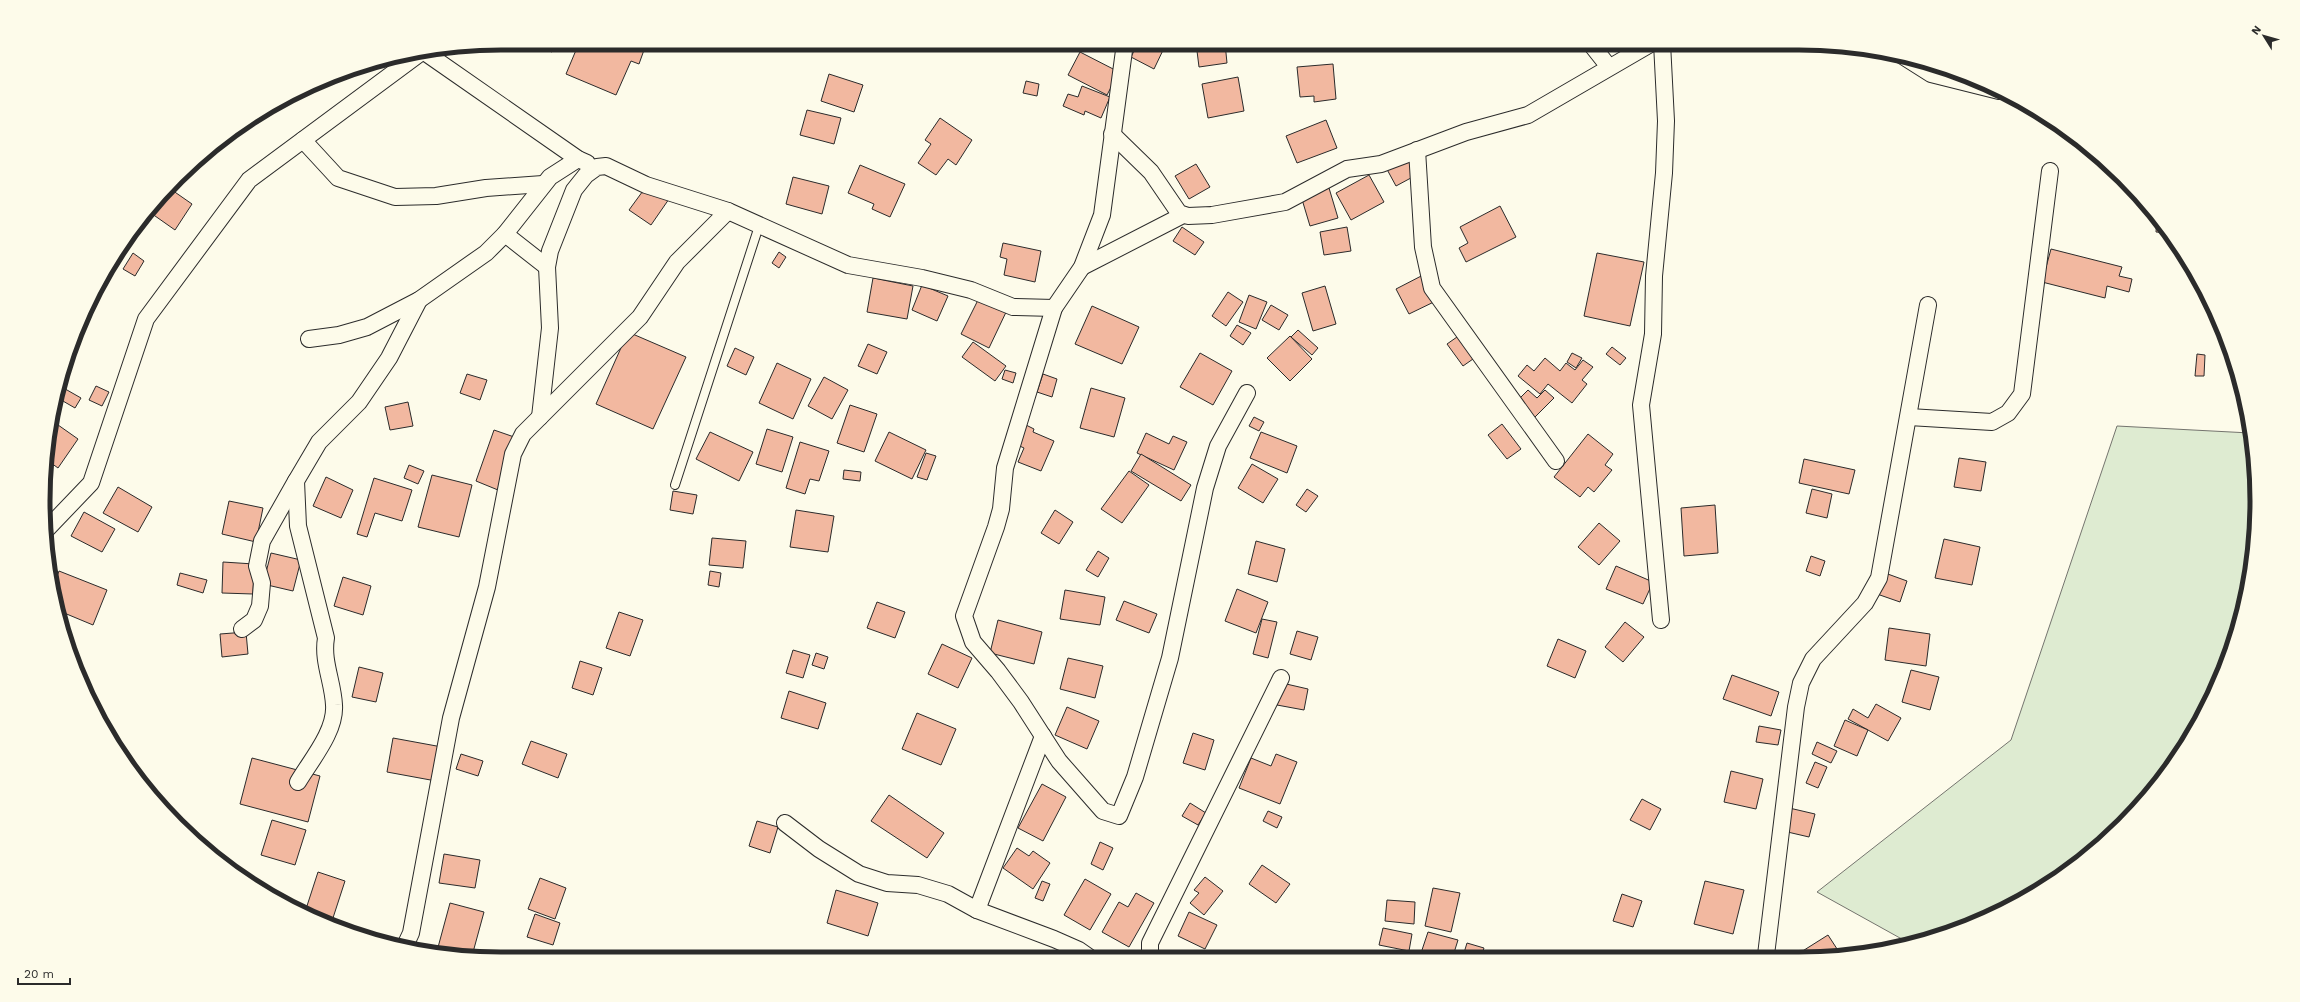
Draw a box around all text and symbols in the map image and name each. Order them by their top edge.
north arrow [2244,16,2284,56]
text: N [2249,23,2264,37]
scale bar [18,960,70,986]
text: 20 m [24,967,54,981]

